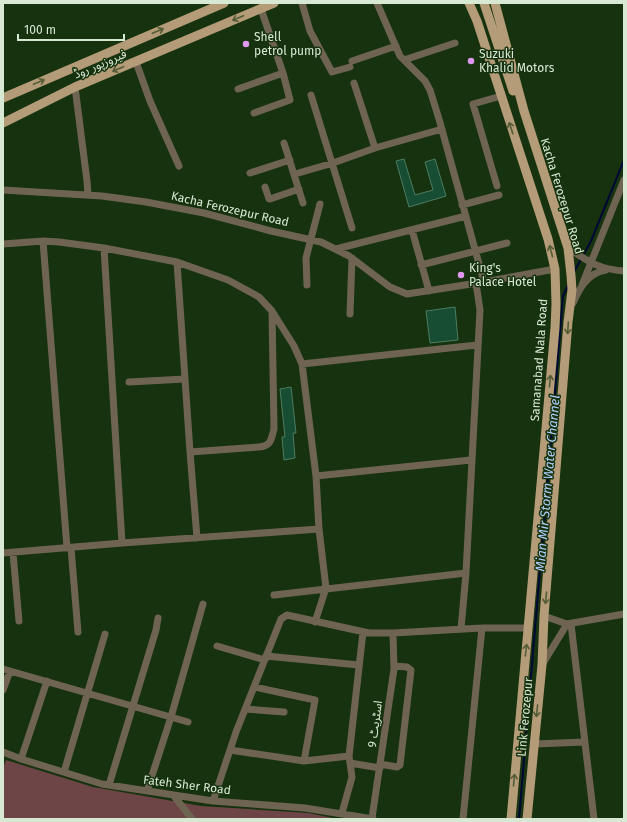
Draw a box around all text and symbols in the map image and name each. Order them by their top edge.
one-way arrow [232,15,244,23]
scale bar [18,16,124,42]
text: 100 m [24,23,56,37]
one-way arrow [152,27,164,34]
place label: Shell petrol pump [254,30,322,58]
marker: Shell petrol pump [241,39,251,49]
street label: فیروزپور روڈ [71,46,129,82]
place label: Suzuki Khalid Motors [479,47,555,75]
marker: Suzuki Khalid Motors [466,56,476,66]
one-way arrow [113,66,125,73]
one-way arrow [32,78,44,86]
one-way arrow [507,122,515,134]
street label: Kacha Ferozepur Road [538,136,586,256]
street label: Kacha Ferozepur Road [170,189,290,229]
one-way arrow [547,245,555,258]
place label: King's Palace Hotel [469,261,537,289]
marker: King's Palace Hotel [456,270,466,280]
street label: Samanabad Nala Road [528,298,550,422]
one-way arrow [564,321,571,334]
one-way arrow [546,375,554,388]
water label: Mian Mir Storm Water Channel [532,394,563,572]
one-way arrow [542,591,550,604]
one-way arrow [522,644,530,657]
street label: Link Ferozepur [515,676,535,757]
street label: اسٹریٹ 9 [365,699,385,748]
one-way arrow [534,704,541,717]
street label: Fateh Sher Road [142,773,232,797]
one-way arrow [511,774,518,787]

